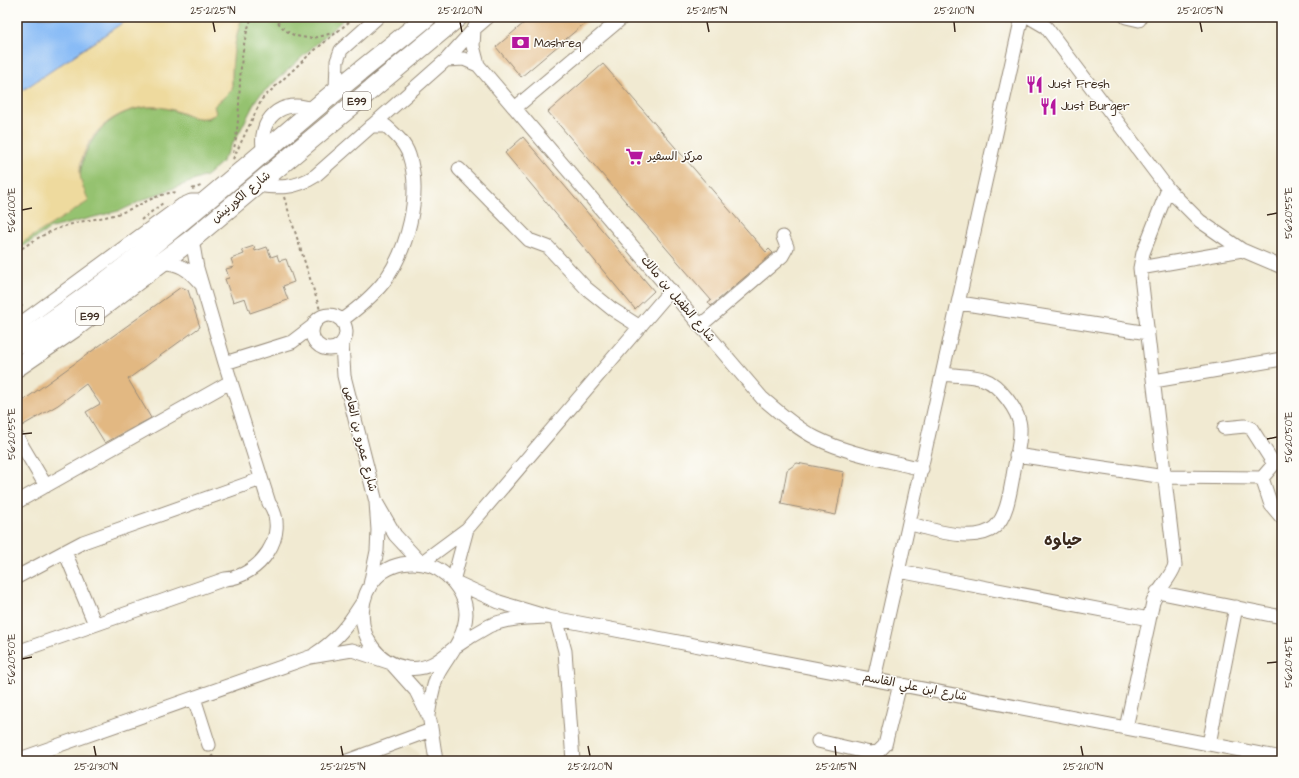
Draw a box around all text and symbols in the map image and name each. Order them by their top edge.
text: 25°21'25"N [190,4,236,18]
text: 25°21'20"N [438,4,482,18]
text: 25°21'15"N [687,4,727,18]
text: 25°21'10"N [934,4,974,18]
text: 25°21'05"N [1177,4,1223,18]
bank icon: Mashreq [511,33,531,53]
place label: Mashreq [534,35,581,52]
restaurant icon: Just Fresh [1025,74,1045,94]
place label: Just Fresh [1048,76,1110,93]
road number: E99 [343,92,371,110]
restaurant icon: Just Burger [1038,96,1058,116]
place label: Just Burger [1061,98,1130,116]
supermarket icon: مركز السفير [625,146,645,166]
place label: مركز السفير [647,148,703,165]
street label: شارع الكورنيش [208,167,274,227]
text: 56°21'00"E [5,187,19,233]
text: 56°20'55"E [1282,187,1296,239]
street label: شارع الطفيل بن مالك [637,252,719,346]
road number: E99 [76,307,104,325]
street label: شارع عمرو بن العاص [339,385,381,493]
text: 56°20'55"E [5,408,19,460]
text: 56°20'50"E [1282,411,1296,462]
district label: حياوه [1044,529,1082,551]
text: 56°20'50"E [5,633,19,684]
text: 56°20'45"E [1282,636,1296,688]
street label: شارع ابن علي القاسم [861,669,969,707]
text: 25°21'30"N [74,760,118,774]
text: 25°21'25"N [320,760,366,774]
text: 25°21'20"N [568,760,612,774]
text: 25°21'15"N [816,760,856,774]
text: 25°21'10"N [1063,760,1103,774]

